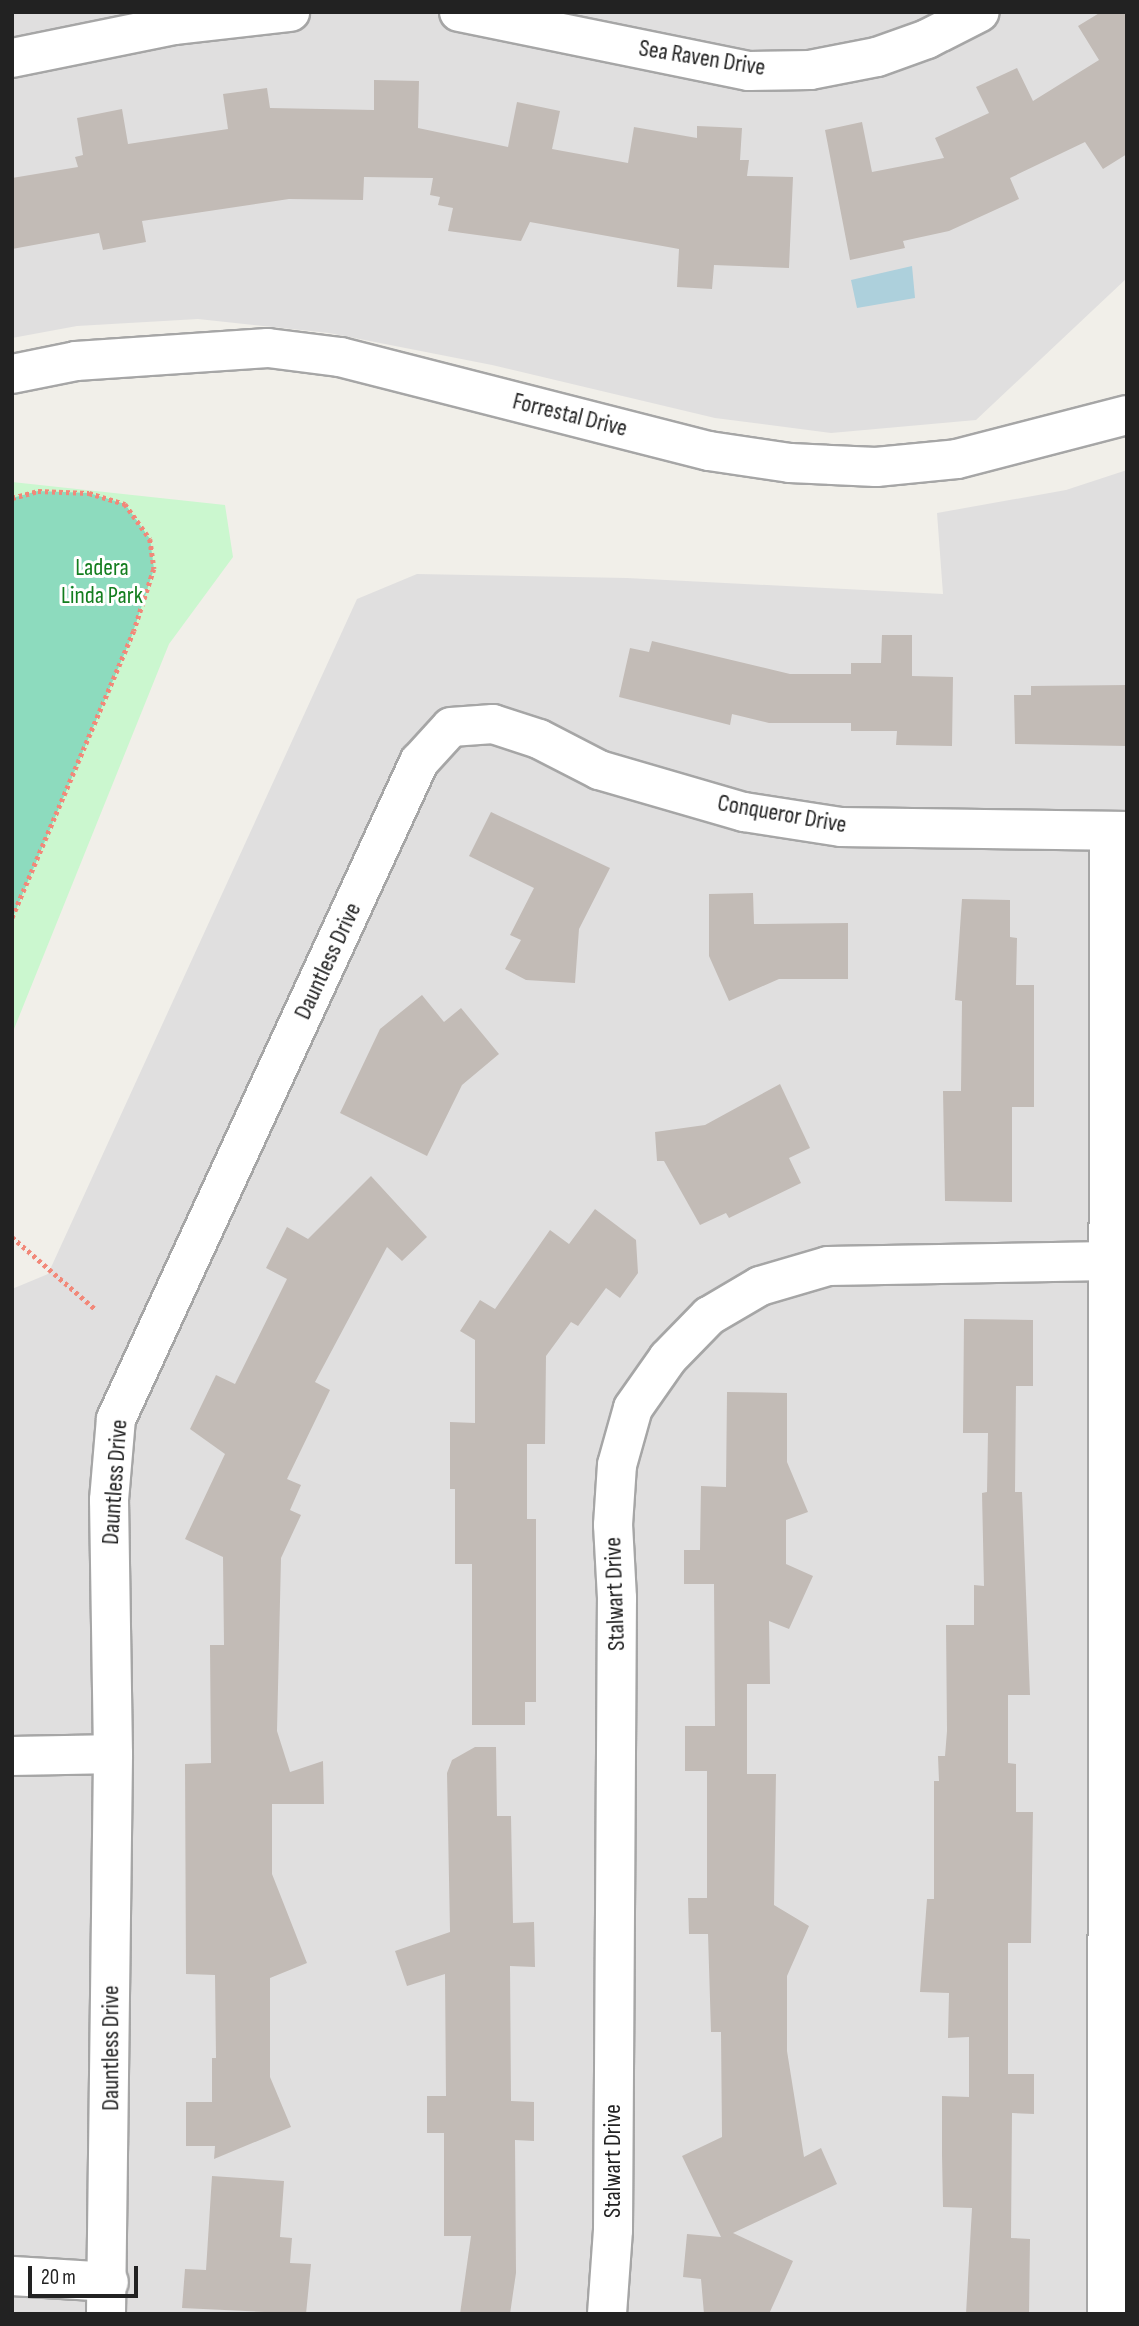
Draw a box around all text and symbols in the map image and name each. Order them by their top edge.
street label: Sea Raven Drive [637,34,767,82]
street label: Forrestal Drive [510,387,630,443]
park label: Ladera Linda Park [61,554,143,610]
street label: Conqueror Drive [715,788,849,840]
street label: Dauntless Drive [288,898,368,1024]
street label: Dauntless Drive [96,1418,134,1546]
street label: Stalwart Drive [599,1537,631,1651]
street label: Dauntless Drive [97,1985,125,2111]
street label: Stalwart Drive [599,2104,627,2218]
scale bar [32,2252,142,2296]
text: 20 m [41,2265,76,2290]

